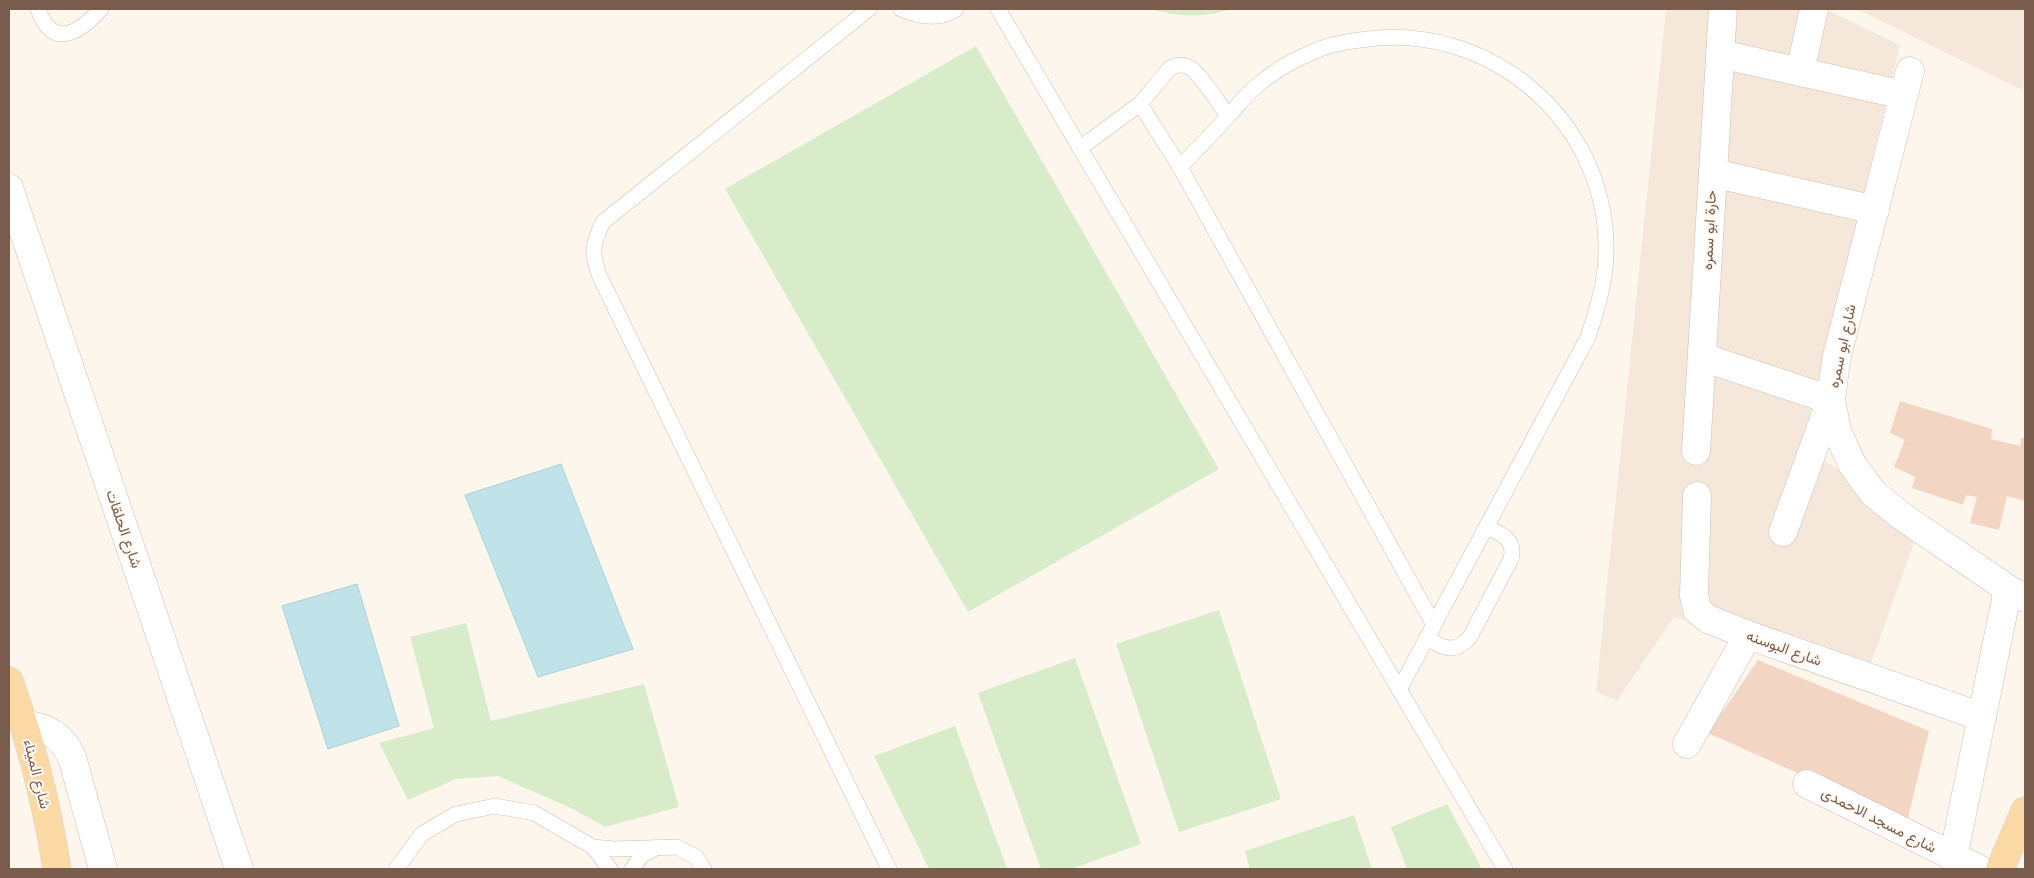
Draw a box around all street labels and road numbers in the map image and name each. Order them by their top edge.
street label: حارة ابو سمره [1698,190,1720,270]
street label: شارع ابو سمره [1824,302,1862,390]
street label: شارع الحلقات [100,487,146,571]
street label: شارع البوسنه [1743,626,1824,672]
street label: شارع الميناء [18,737,54,811]
street label: شارع مسجد الاحمدى [1818,783,1940,859]

